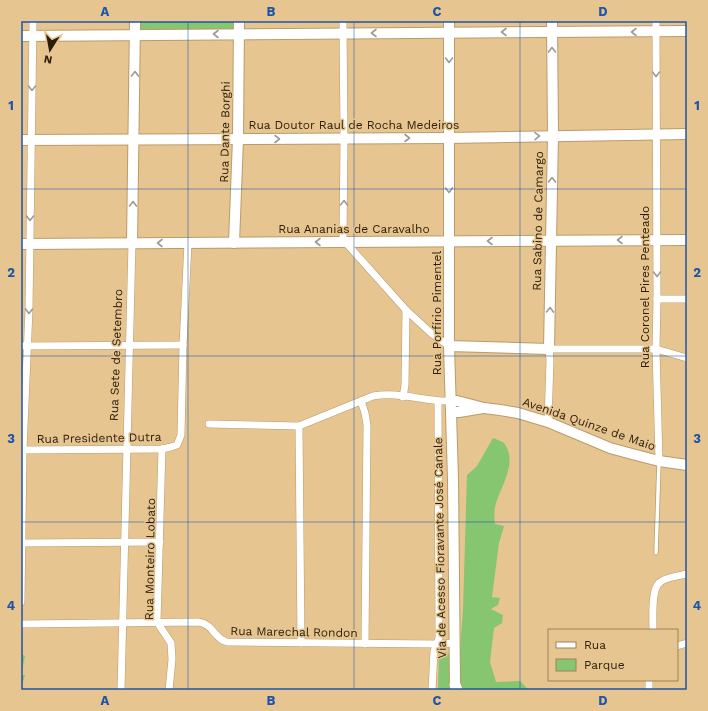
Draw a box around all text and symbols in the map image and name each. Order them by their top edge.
text: A [101,4,110,19]
text: B [267,4,276,19]
text: C [433,4,442,19]
text: D [598,4,608,19]
one-way arrow [501,28,507,37]
one-way arrow [631,28,637,36]
one-way arrow [371,29,377,37]
north arrow [30,30,70,70]
one-way arrow [213,30,219,38]
one-way arrow [548,47,556,53]
text: N [43,52,53,66]
one-way arrow [445,57,453,63]
one-way arrow [130,71,139,77]
one-way arrow [652,71,660,77]
street label: Rua Dante Borghi [217,81,233,183]
one-way arrow [28,85,37,91]
text: 1 [8,98,14,113]
text: 1 [694,98,700,113]
street label: Rua Doutor Raul de Rocha Medeiros [249,118,459,132]
one-way arrow [534,132,540,140]
one-way arrow [404,134,410,142]
one-way arrow [274,135,280,143]
street label: Rua Sabino de Camargo [530,151,546,291]
one-way arrow [548,177,556,183]
one-way arrow [445,187,453,193]
one-way arrow [340,200,348,206]
one-way arrow [129,201,137,207]
street label: Rua Coronel Pires Penteado [638,206,652,368]
one-way arrow [26,215,34,221]
street label: Rua Ananias de Caravalho [278,222,430,236]
one-way arrow [617,236,623,244]
one-way arrow [487,237,493,245]
one-way arrow [315,238,321,246]
one-way arrow [157,239,163,247]
street label: Rua Porfírio Pimentel [430,251,444,375]
text: 2 [7,265,15,280]
text: 2 [693,265,701,280]
one-way arrow [653,271,661,277]
street label: Rua Sete de Setembro [107,289,125,421]
one-way arrow [546,307,554,313]
one-way arrow [25,308,33,314]
street label: Avenida Quinze de Maio [521,395,657,453]
street label: Rua Presidente Dutra [37,430,162,446]
text: 3 [7,431,15,446]
text: 3 [693,431,701,446]
street label: Via de Acesso Fioravante José Canale [431,437,449,659]
street label: Rua Monteiro Lobato [142,498,158,620]
text: 4 [7,598,16,613]
text: 4 [693,598,702,613]
street label: Rua Marechal Rondon [230,624,358,640]
legend [548,629,678,681]
text: Rua [584,638,606,652]
text: Parque [584,658,625,672]
text: A [101,693,110,708]
text: B [267,693,276,708]
text: C [433,693,442,708]
text: D [598,693,608,708]

